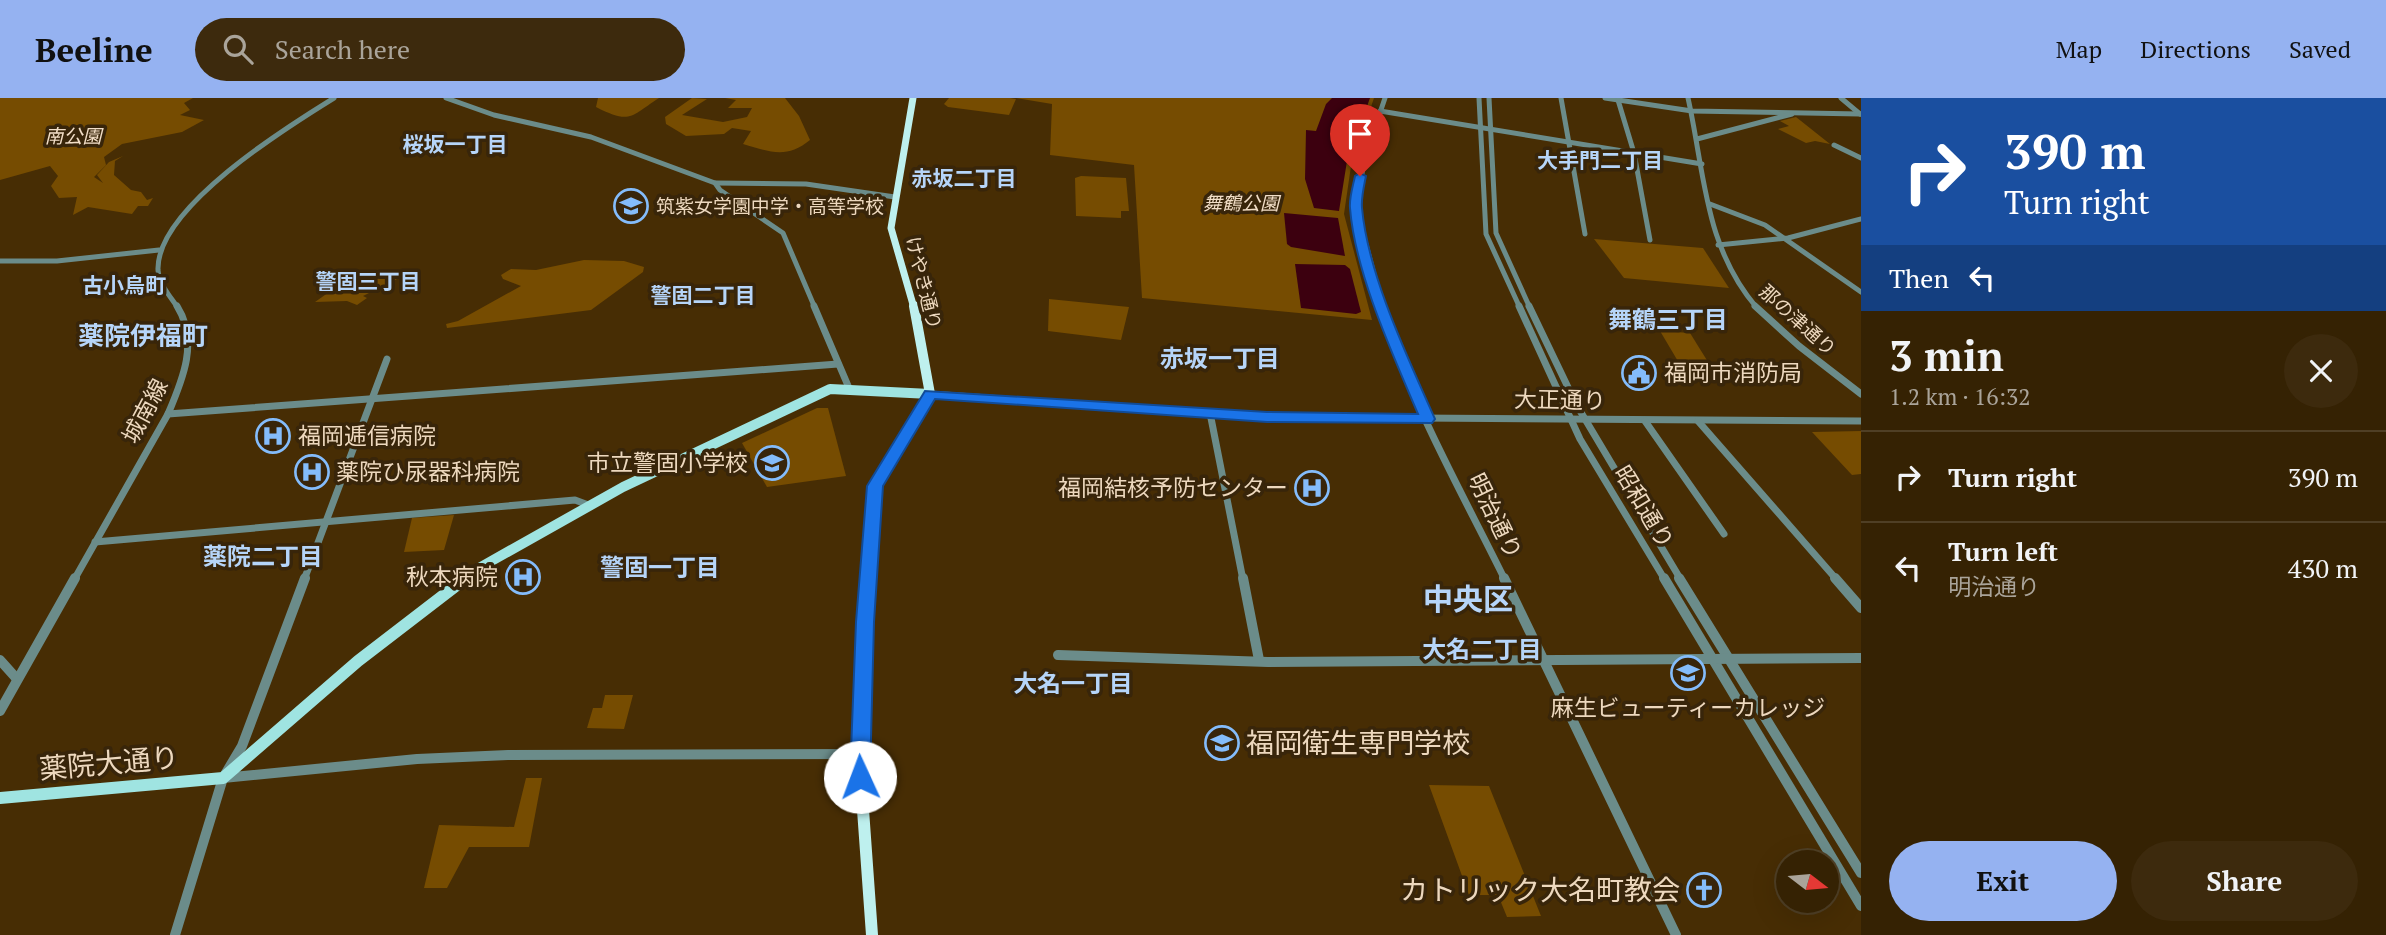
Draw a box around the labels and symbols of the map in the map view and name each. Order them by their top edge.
pin [1330,104,1390,176]
park label: 南公園 [44,123,104,148]
district label: 桜坂一丁目 [403,130,508,158]
district label: 大手門二丁目 [1537,146,1663,174]
district label: 赤坂二丁目 [912,164,1017,192]
school or university icon: 筑紫女学園中学・高等学校 [612,187,650,225]
park label: 舞鶴公園 [1203,190,1282,215]
place label: 筑紫女学園中学・高等学校 [656,193,884,218]
street label: けやき通り [901,234,948,332]
district label: 警固三丁目 [316,267,421,295]
district label: 古小烏町 [82,271,166,299]
street label: 那の津通り [1755,279,1842,361]
district label: 警固二丁目 [651,281,756,309]
district label: 舞鶴三丁目 [1608,303,1728,335]
district label: 薬院伊福町 [78,318,208,352]
district label: 赤坂一丁目 [1160,342,1280,374]
public building icon: 福岡市消防局 [1620,354,1658,392]
place label: 福岡市消防局 [1664,357,1802,388]
street label: 城南線 [115,373,174,449]
street label: 大正通り [1514,383,1606,416]
hospital icon: 福岡逓信病院 [254,417,292,455]
place label: 福岡逓信病院 [298,420,436,451]
school or university icon: 市立警固小学校 [753,444,791,482]
place label: 市立警固小学校 [587,447,748,478]
hospital icon: 薬院ひ尿器科病院 [293,453,331,491]
place label: 薬院ひ尿器科病院 [336,456,520,487]
street label: 昭和通り [1607,459,1681,554]
street label: 明治通り [1461,468,1530,564]
hospital icon: 福岡結核予防センター [1293,469,1331,507]
place label: 福岡結核予防センター [1058,472,1288,503]
district label: 薬院二丁目 [203,540,323,572]
district label: 警固一丁目 [600,551,720,583]
hospital icon: 秋本病院 [504,558,542,596]
place label: 秋本病院 [406,561,498,592]
district label: 中央区 [1423,579,1513,619]
district label: 大名二丁目 [1422,633,1542,665]
school or university icon: 麻生ビューティーカレッジ [1669,654,1707,692]
district label: 大名一丁目 [1013,667,1133,699]
place label: 麻生ビューティーカレッジ [1551,692,1825,723]
school or university icon: 福岡衛生専門学校 [1203,724,1241,762]
place label: 福岡衛生専門学校 [1246,724,1470,761]
street label: 薬院大通り [38,738,180,787]
position arrow [823,740,897,814]
north arrow [1776,850,1839,914]
place label: カトリック大名町教会 [1400,871,1680,908]
church icon: カトリック大名町教会 [1685,871,1723,909]

